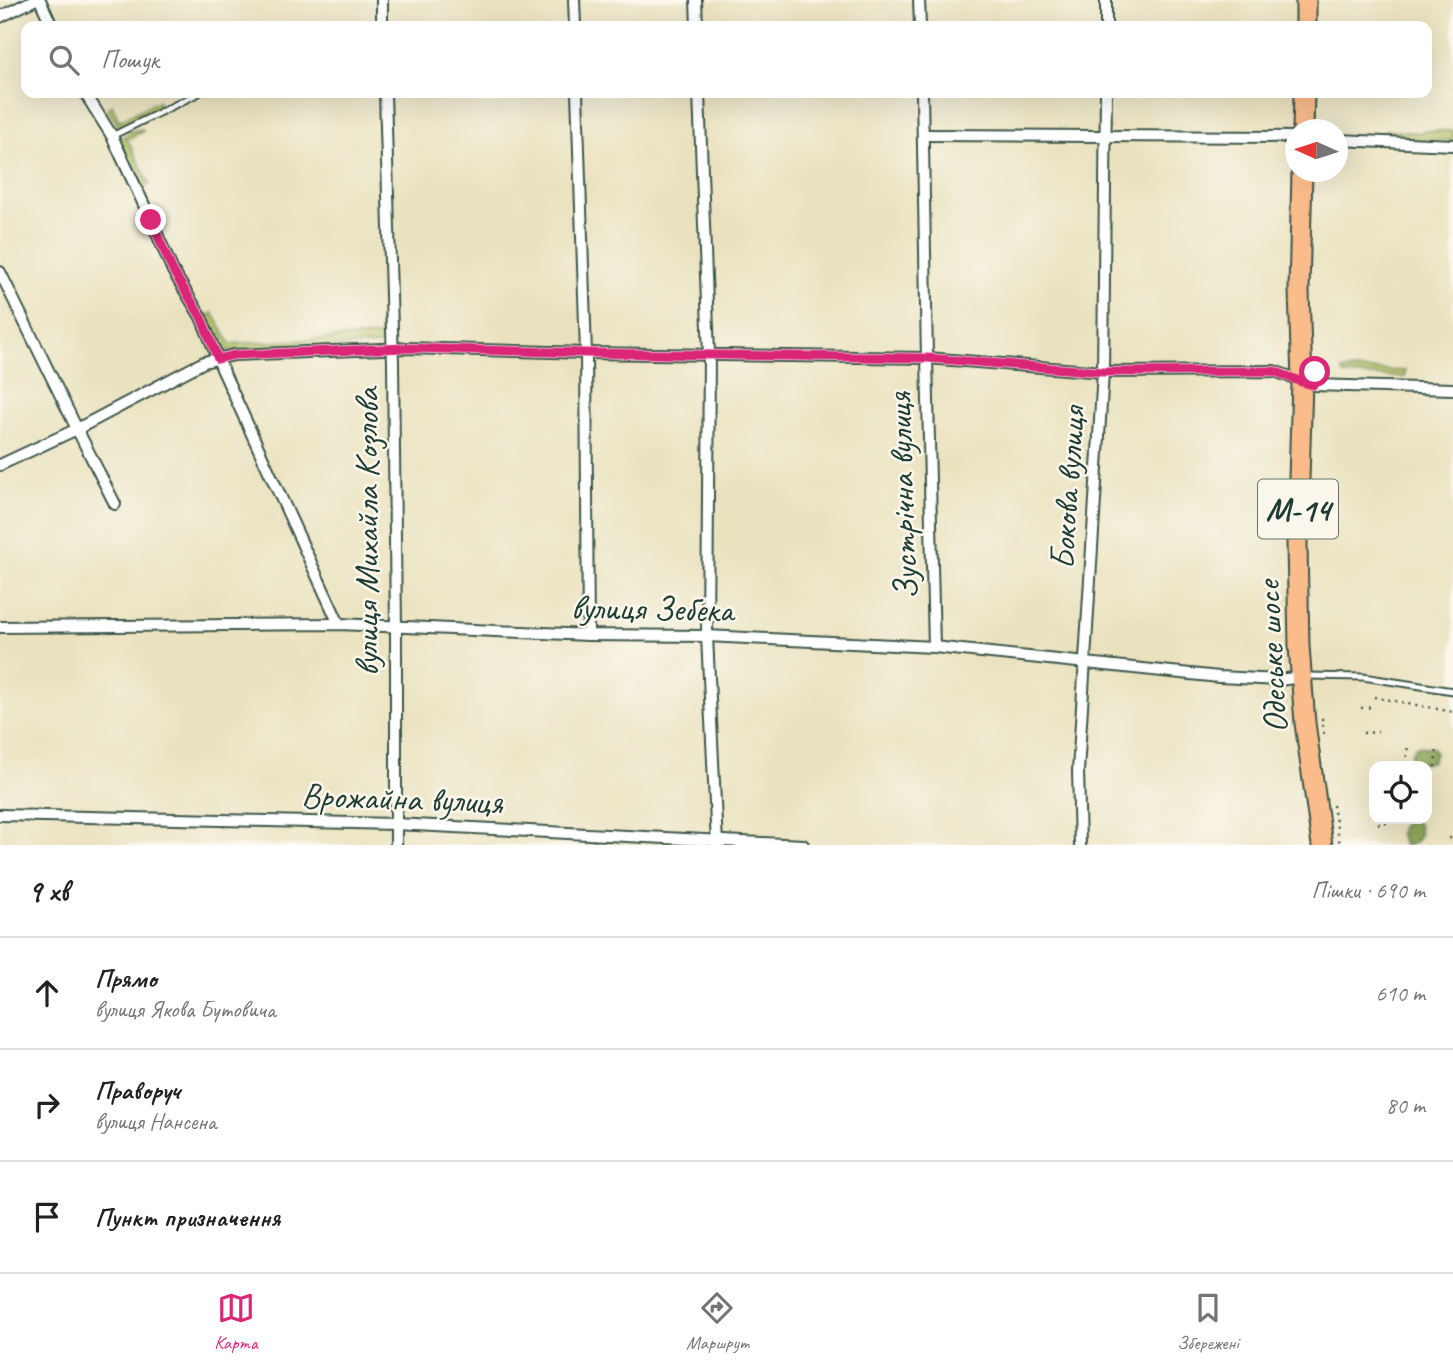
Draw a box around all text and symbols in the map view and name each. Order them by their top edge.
search box [21,21,1432,98]
icon: search [45,41,83,79]
text: Пошук [101,43,159,76]
north arrow [1285,119,1348,182]
route end [135,204,166,235]
route start [1299,356,1330,387]
street label: вулиця Михайла Козлова [344,385,389,676]
street label: Зустрічна вулиця [876,390,929,600]
street label: Бокова вулиця [1039,402,1096,571]
road number: М-14 [1258,480,1338,538]
street label: Одеське шосе [1245,577,1298,734]
street label: вулиця Зебека [570,585,736,632]
map controls [1369,761,1432,824]
button: locate [1369,761,1432,824]
street label: Врожайна вулиця [301,773,505,825]
text: 9 хв [28,872,69,910]
text: Пішки · 690 m [1311,876,1425,905]
text: Прямо [95,962,157,995]
icon: ahead [28,974,66,1012]
text: 610 m [1376,979,1425,1008]
text: вулиця Якова Бутовича [95,995,275,1024]
text: Праворуч [95,1074,180,1107]
icon: right [28,1086,66,1124]
text: 80 m [1386,1091,1425,1120]
text: вулиця Нансена [95,1107,216,1136]
icon: arrive [28,1198,66,1236]
text: Пункт призначення [95,1201,280,1234]
tab: Карта [214,1289,258,1355]
tab: Маршрут [686,1289,749,1355]
tab: Збережені [1177,1289,1239,1355]

